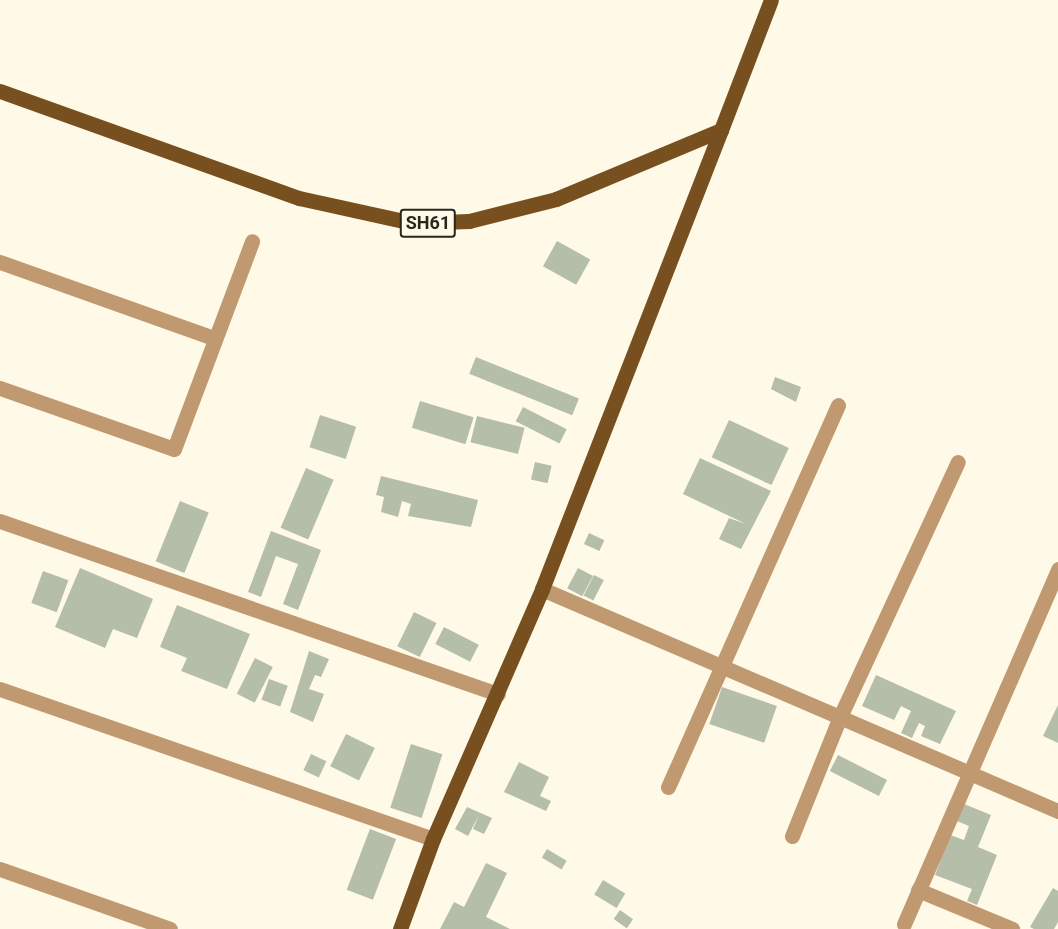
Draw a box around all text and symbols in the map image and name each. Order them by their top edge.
road number: SH61 [400,208,456,238]

